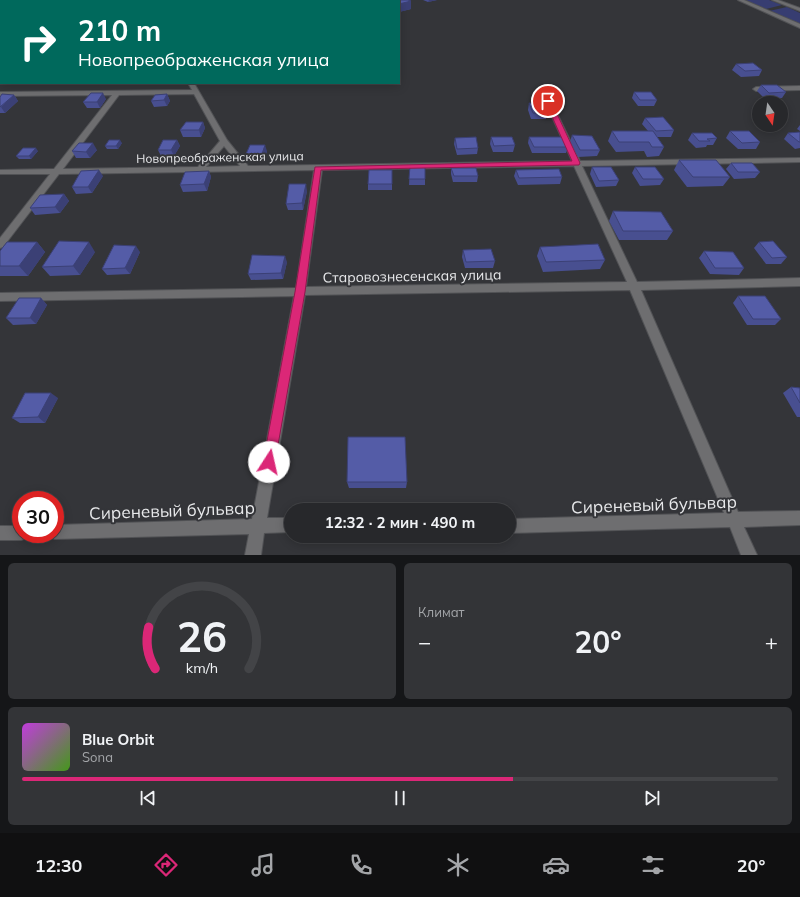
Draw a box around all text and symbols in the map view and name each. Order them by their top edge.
text: 210 m [78,13,161,48]
icon: right [12,16,64,68]
text: Новопреображенская улица [78,48,329,71]
pin [531,84,565,118]
icon: arrive [537,90,559,112]
north arrow [752,96,788,132]
map controls [752,96,788,132]
street label: Новопреображенская улица [136,148,304,166]
street label: Старовознесенская улица [322,265,502,287]
position arrow [248,441,290,483]
speed limit sign: 30 [12,491,64,543]
street label: Сиреневый бульвар [571,491,737,518]
street label: Сиреневый бульвар [89,497,255,524]
text: 12:32 · 2 мин · 490 m [325,513,475,532]
text: Климат [418,604,465,620]
text: 26 [177,610,227,662]
text: 20° [574,623,622,661]
text: − [418,628,431,656]
text: + [765,628,778,656]
text: km/h [186,659,218,677]
text: Blue Orbit [82,730,154,749]
text: Sona [82,749,113,765]
icon: previous [137,787,159,809]
icon: pause [389,787,411,809]
icon: next [641,787,663,809]
icon: directions [152,851,180,879]
icon: music [249,851,277,879]
icon: phone [347,851,375,879]
icon: climate [444,851,472,879]
icon: car [542,851,570,879]
icon: filters [639,851,667,879]
text: 12:30 [35,854,82,877]
text: 20° [737,854,765,877]

